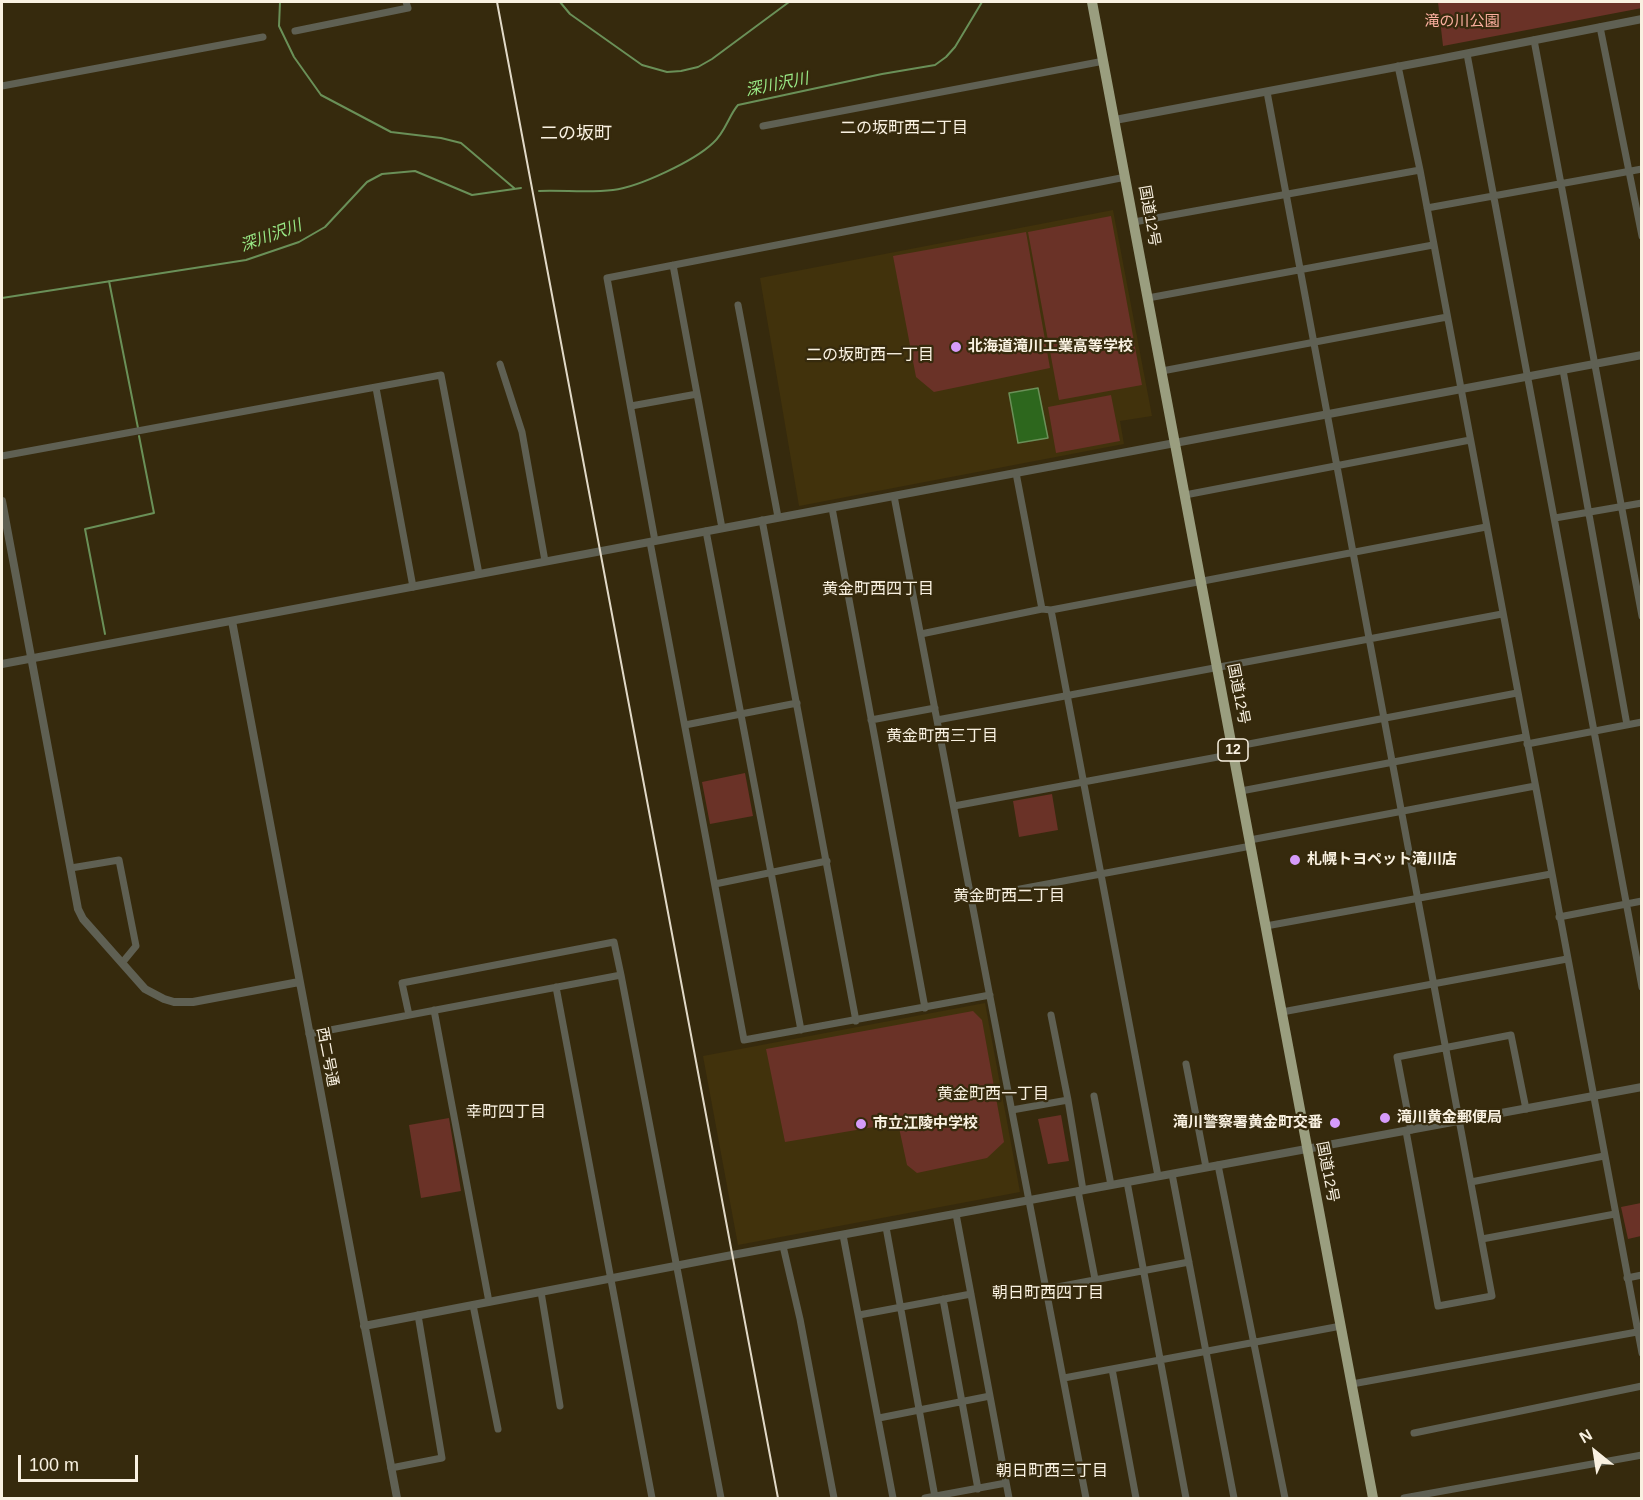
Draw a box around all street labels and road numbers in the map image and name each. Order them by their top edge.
street label: 国道12号 [1135,184,1163,248]
street label: 国道12号 [1223,662,1253,726]
road number: 12 [1218,739,1248,761]
street label: 西二号通 [312,1026,342,1088]
street label: 国道12号 [1312,1140,1342,1204]

